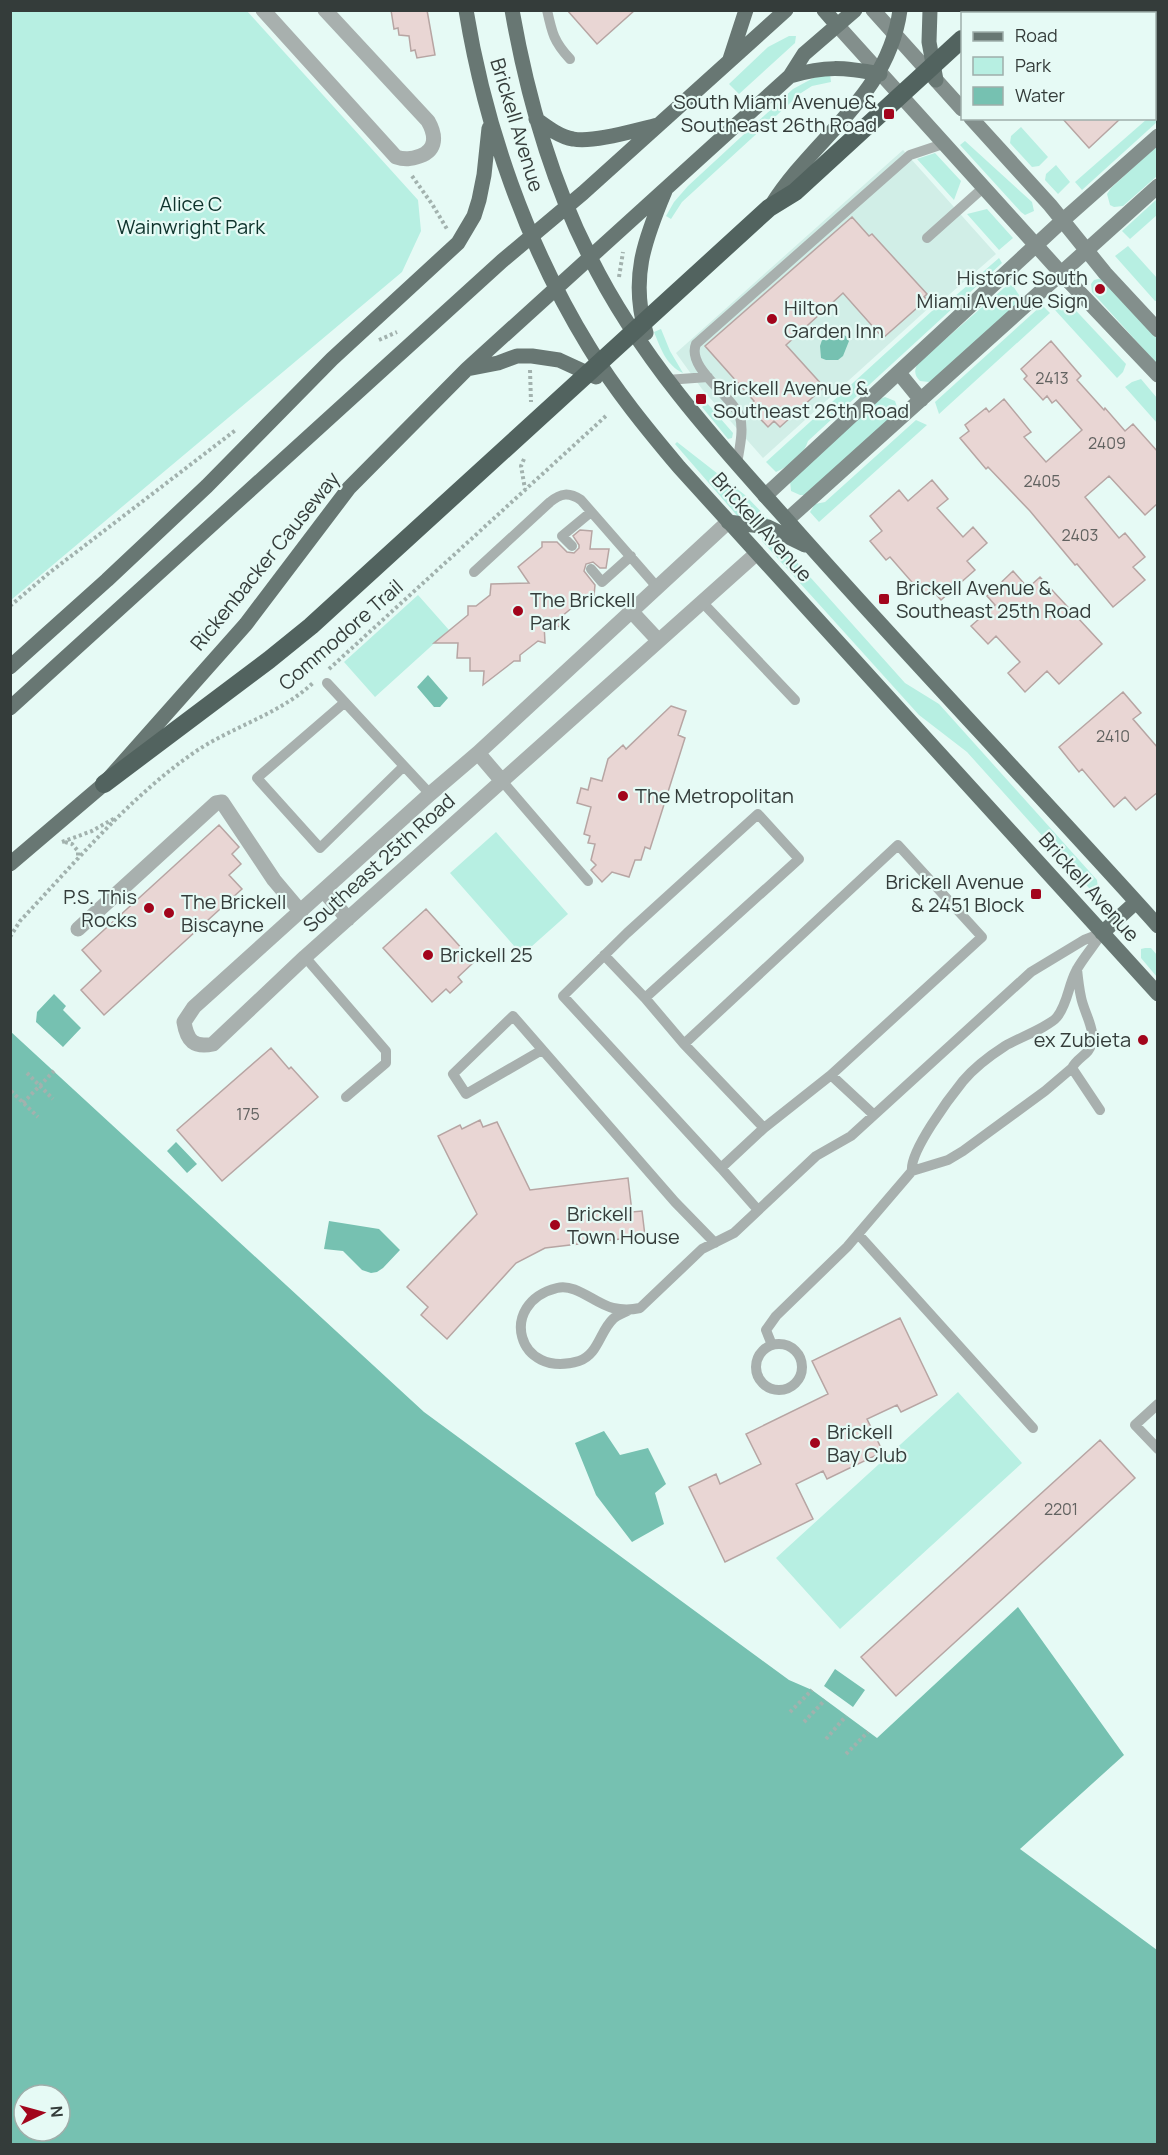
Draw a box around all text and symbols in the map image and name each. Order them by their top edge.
legend [961,12,1156,120]
text: Road [1015,23,1058,47]
text: Park [1015,53,1052,77]
street label: Brickell Avenue [484,55,551,195]
text: Water [1015,83,1065,107]
place label: South Miami Avenue & Southeast 26th Road [673,88,877,138]
marker: South Miami Avenue & Southeast 26th Road [882,107,896,121]
park label: Alice C Wainwright Park [117,190,266,240]
place label: Historic South Miami Avenue Sign [917,264,1088,314]
marker: Historic South Miami Avenue Sign [1093,282,1107,296]
place label: Hilton Garden Inn [784,294,884,344]
marker: Hilton Garden Inn [765,312,779,326]
house number: 2413 [1035,367,1069,389]
place label: Brickell Avenue & Southeast 26th Road [713,374,909,424]
marker: Brickell Avenue & Southeast 26th Road [694,392,708,406]
house number: 2409 [1088,432,1126,454]
street label: Rickenbacker Causeway [184,465,346,656]
street label: Brickell Avenue [706,466,819,587]
house number: 2405 [1023,470,1061,492]
house number: 2403 [1062,524,1098,546]
street label: Commodore Trail [273,573,409,696]
place label: Brickell Avenue & Southeast 25th Road [896,574,1091,624]
place label: The Brickell Park [530,586,635,636]
marker: Brickell Avenue & Southeast 25th Road [877,592,891,606]
marker: The Brickell Park [511,604,525,618]
house number: 2410 [1096,725,1130,747]
place label: The Metropolitan [635,782,794,809]
street label: Southeast 25th Road [297,787,460,938]
marker: The Metropolitan [616,789,630,803]
street label: Brickell Avenue [1033,826,1146,947]
place label: Brickell Avenue & 2451 Block [886,868,1025,918]
place label: P.S. This Rocks [63,883,137,933]
marker: Brickell Avenue & 2451 Block [1029,887,1043,901]
place label: The Brickell Biscayne [181,888,286,938]
marker: P.S. This Rocks [142,901,156,915]
marker: The Brickell Biscayne [162,906,176,920]
place label: Brickell 25 [440,941,533,968]
marker: Brickell 25 [421,948,435,962]
place label: ex Zubieta [1034,1026,1131,1053]
marker: ex Zubieta [1136,1033,1150,1047]
house number: 175 [236,1103,260,1125]
place label: Brickell Town House [567,1200,680,1250]
marker: Brickell Town House [548,1218,562,1232]
place label: Brickell Bay Club [827,1418,907,1468]
marker: Brickell Bay Club [808,1436,822,1450]
house number: 2201 [1044,1498,1078,1520]
north arrow [12,2083,72,2143]
text: N [45,2105,68,2118]

